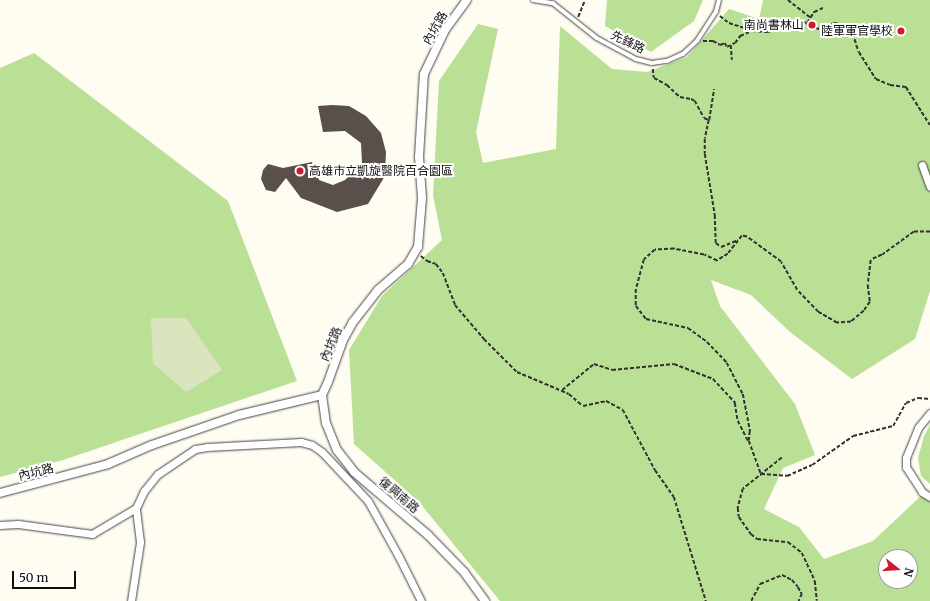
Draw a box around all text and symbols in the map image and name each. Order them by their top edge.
street label: 內坑路 [420,9,450,47]
place label: 南尚書林山 [744,18,804,32]
marker: 南尚書林山 [807,20,817,30]
place label: 陸軍軍官學校 [821,24,893,38]
marker: 陸軍軍官學校 [896,26,906,36]
street label: 先鋒路 [609,28,647,56]
place label: 高雄市立凱旋醫院百合園區 [309,164,453,178]
marker: 高雄市立凱旋醫院百合園區 [294,165,306,177]
street label: 內坑路 [317,325,345,363]
street label: 內坑路 [17,461,55,483]
street label: 復興南路 [376,474,422,516]
north arrow [878,549,918,589]
scale bar [14,563,78,589]
text: N [901,566,916,578]
text: 50 m [19,570,48,585]

